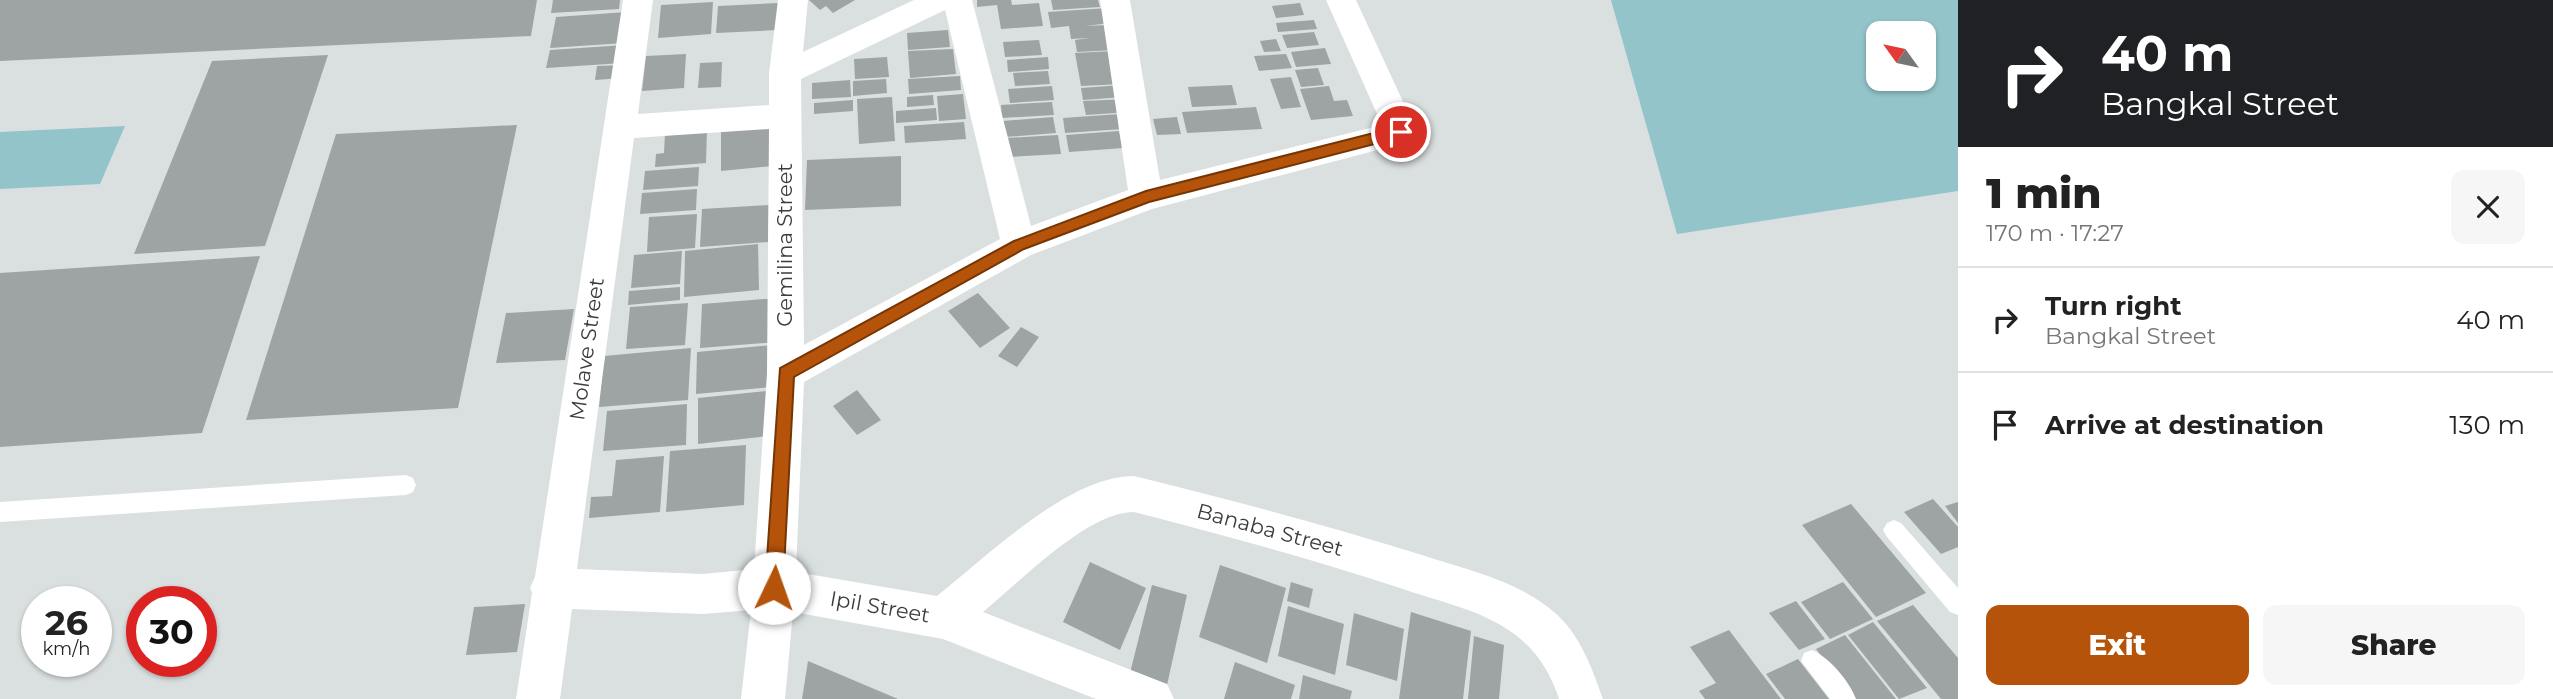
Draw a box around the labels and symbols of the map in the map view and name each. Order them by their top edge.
north arrow [1866,21,1936,91]
pin [1371,102,1431,162]
street label: Gemilina Street [772,163,797,327]
street label: Molave Street [564,276,609,422]
street label: Banaba Street [1194,498,1346,561]
position arrow [737,551,811,625]
street label: Ipil Street [828,585,932,628]
speed limit sign: 30 [126,586,217,677]

